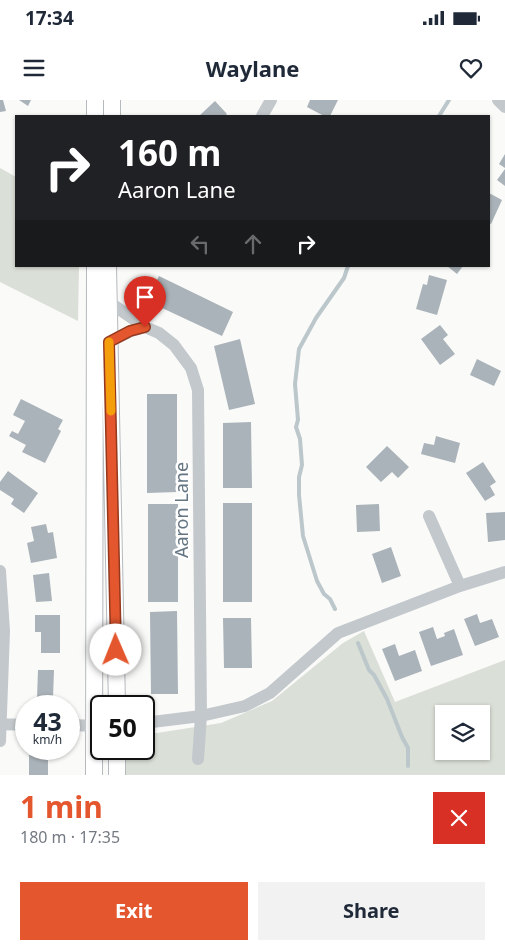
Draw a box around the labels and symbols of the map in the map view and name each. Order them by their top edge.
pin [124,276,166,327]
street label: Aaron Lane [169,462,193,558]
position arrow [89,623,141,675]
speed limit sign: 50 [90,695,155,760]

